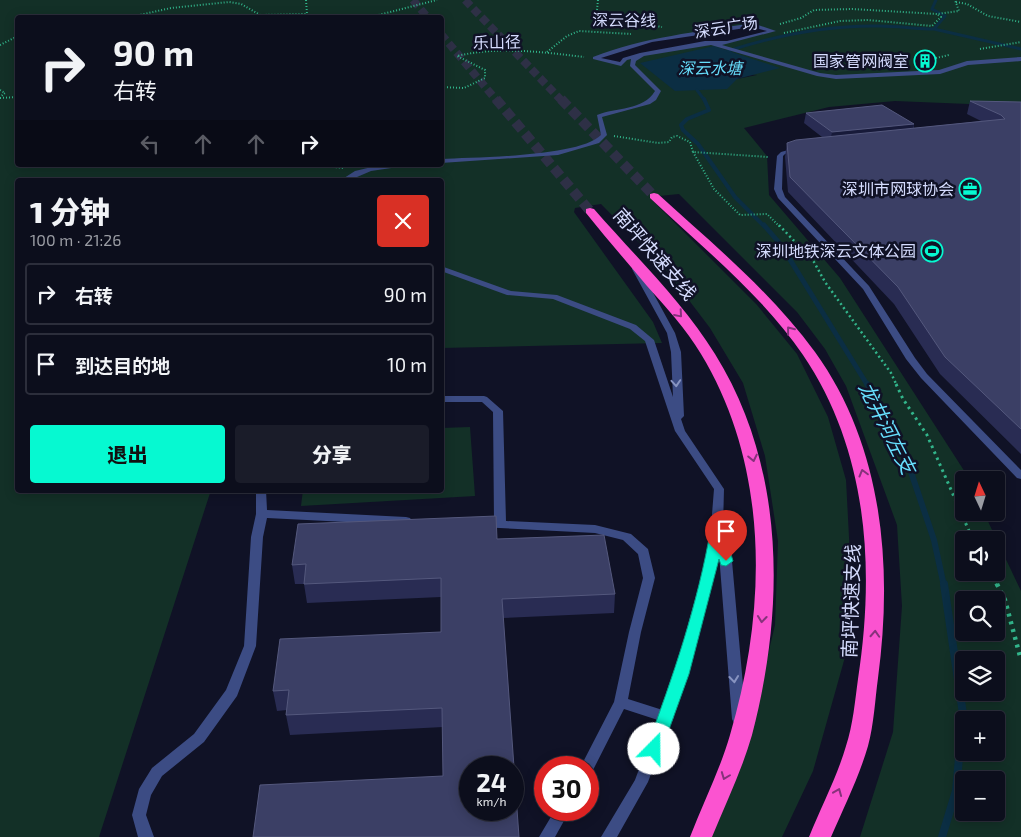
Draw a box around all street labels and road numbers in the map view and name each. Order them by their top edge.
street label: 深云谷线 [592,9,656,30]
street label: 深云广场 [693,12,759,41]
street label: 乐山径 [473,32,521,51]
street label: 南坪快速支线 [609,203,701,304]
street label: 南坪快速支线 [837,544,864,658]

